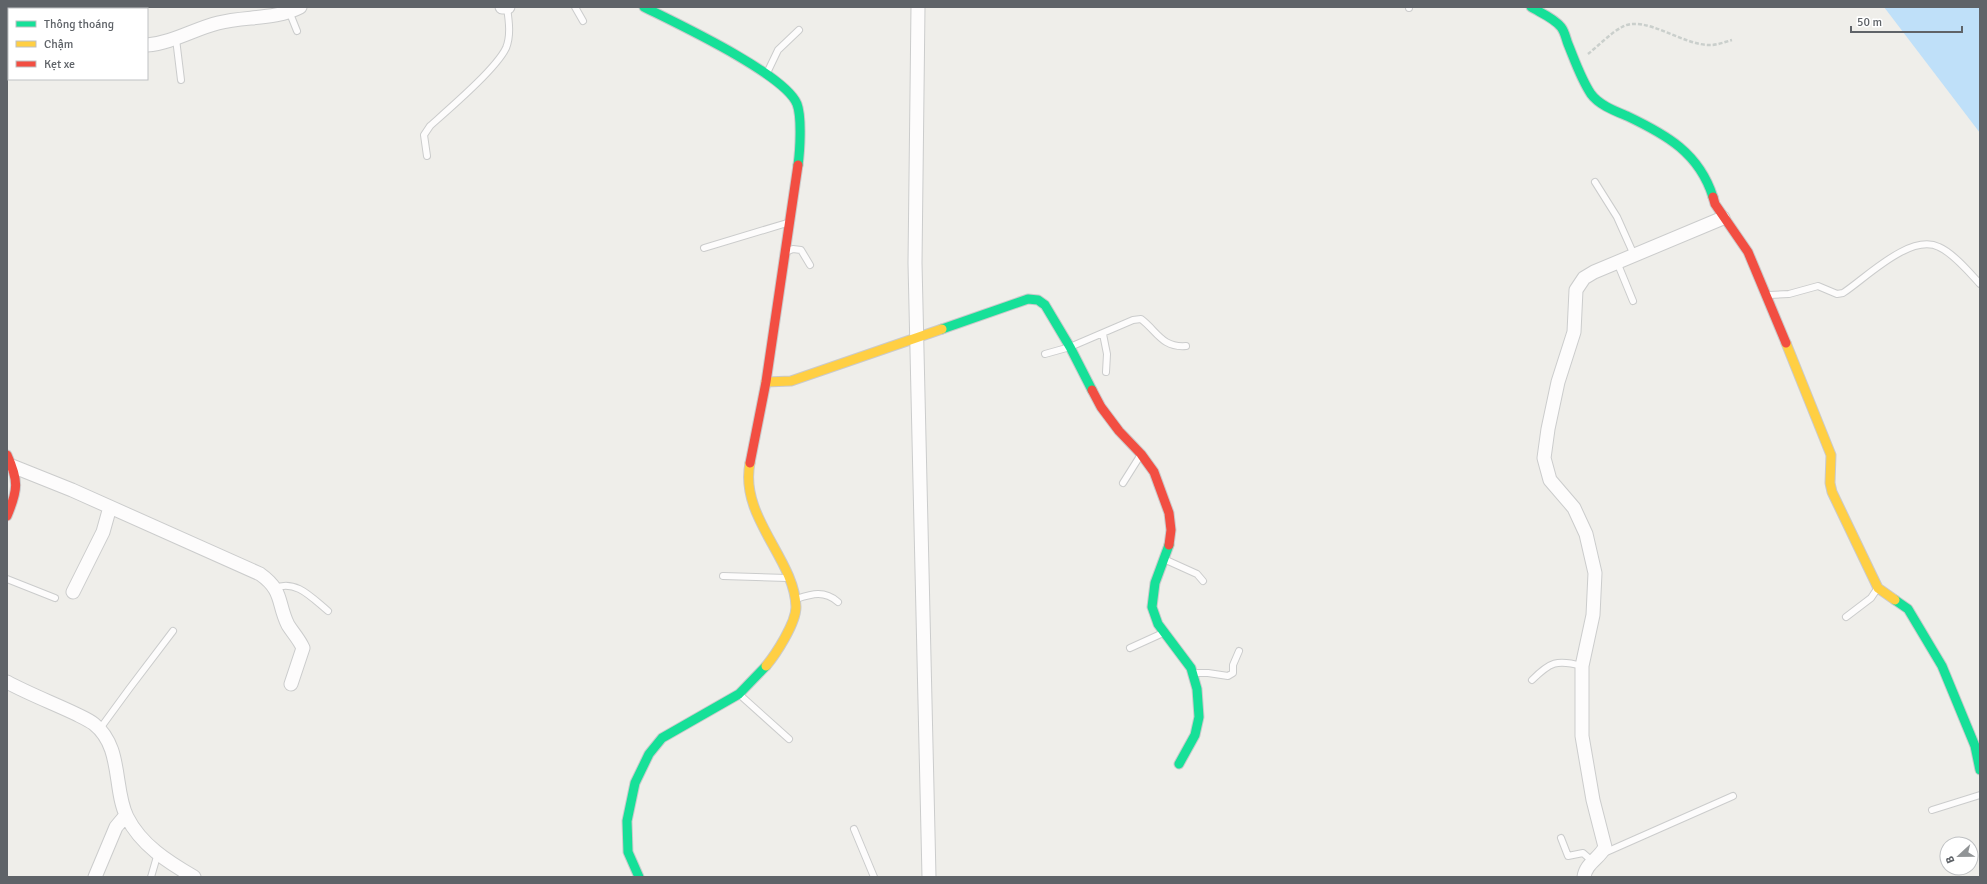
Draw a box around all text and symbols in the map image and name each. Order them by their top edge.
legend [8,8,148,80]
scale bar [1851,8,1962,34]
text: 50 m [1857,15,1882,30]
text: Thông thoáng [44,17,114,32]
text: Chậm [44,37,73,52]
text: Kẹt xe [44,57,75,72]
north arrow [1939,836,1979,876]
text: B [1943,854,1957,865]

